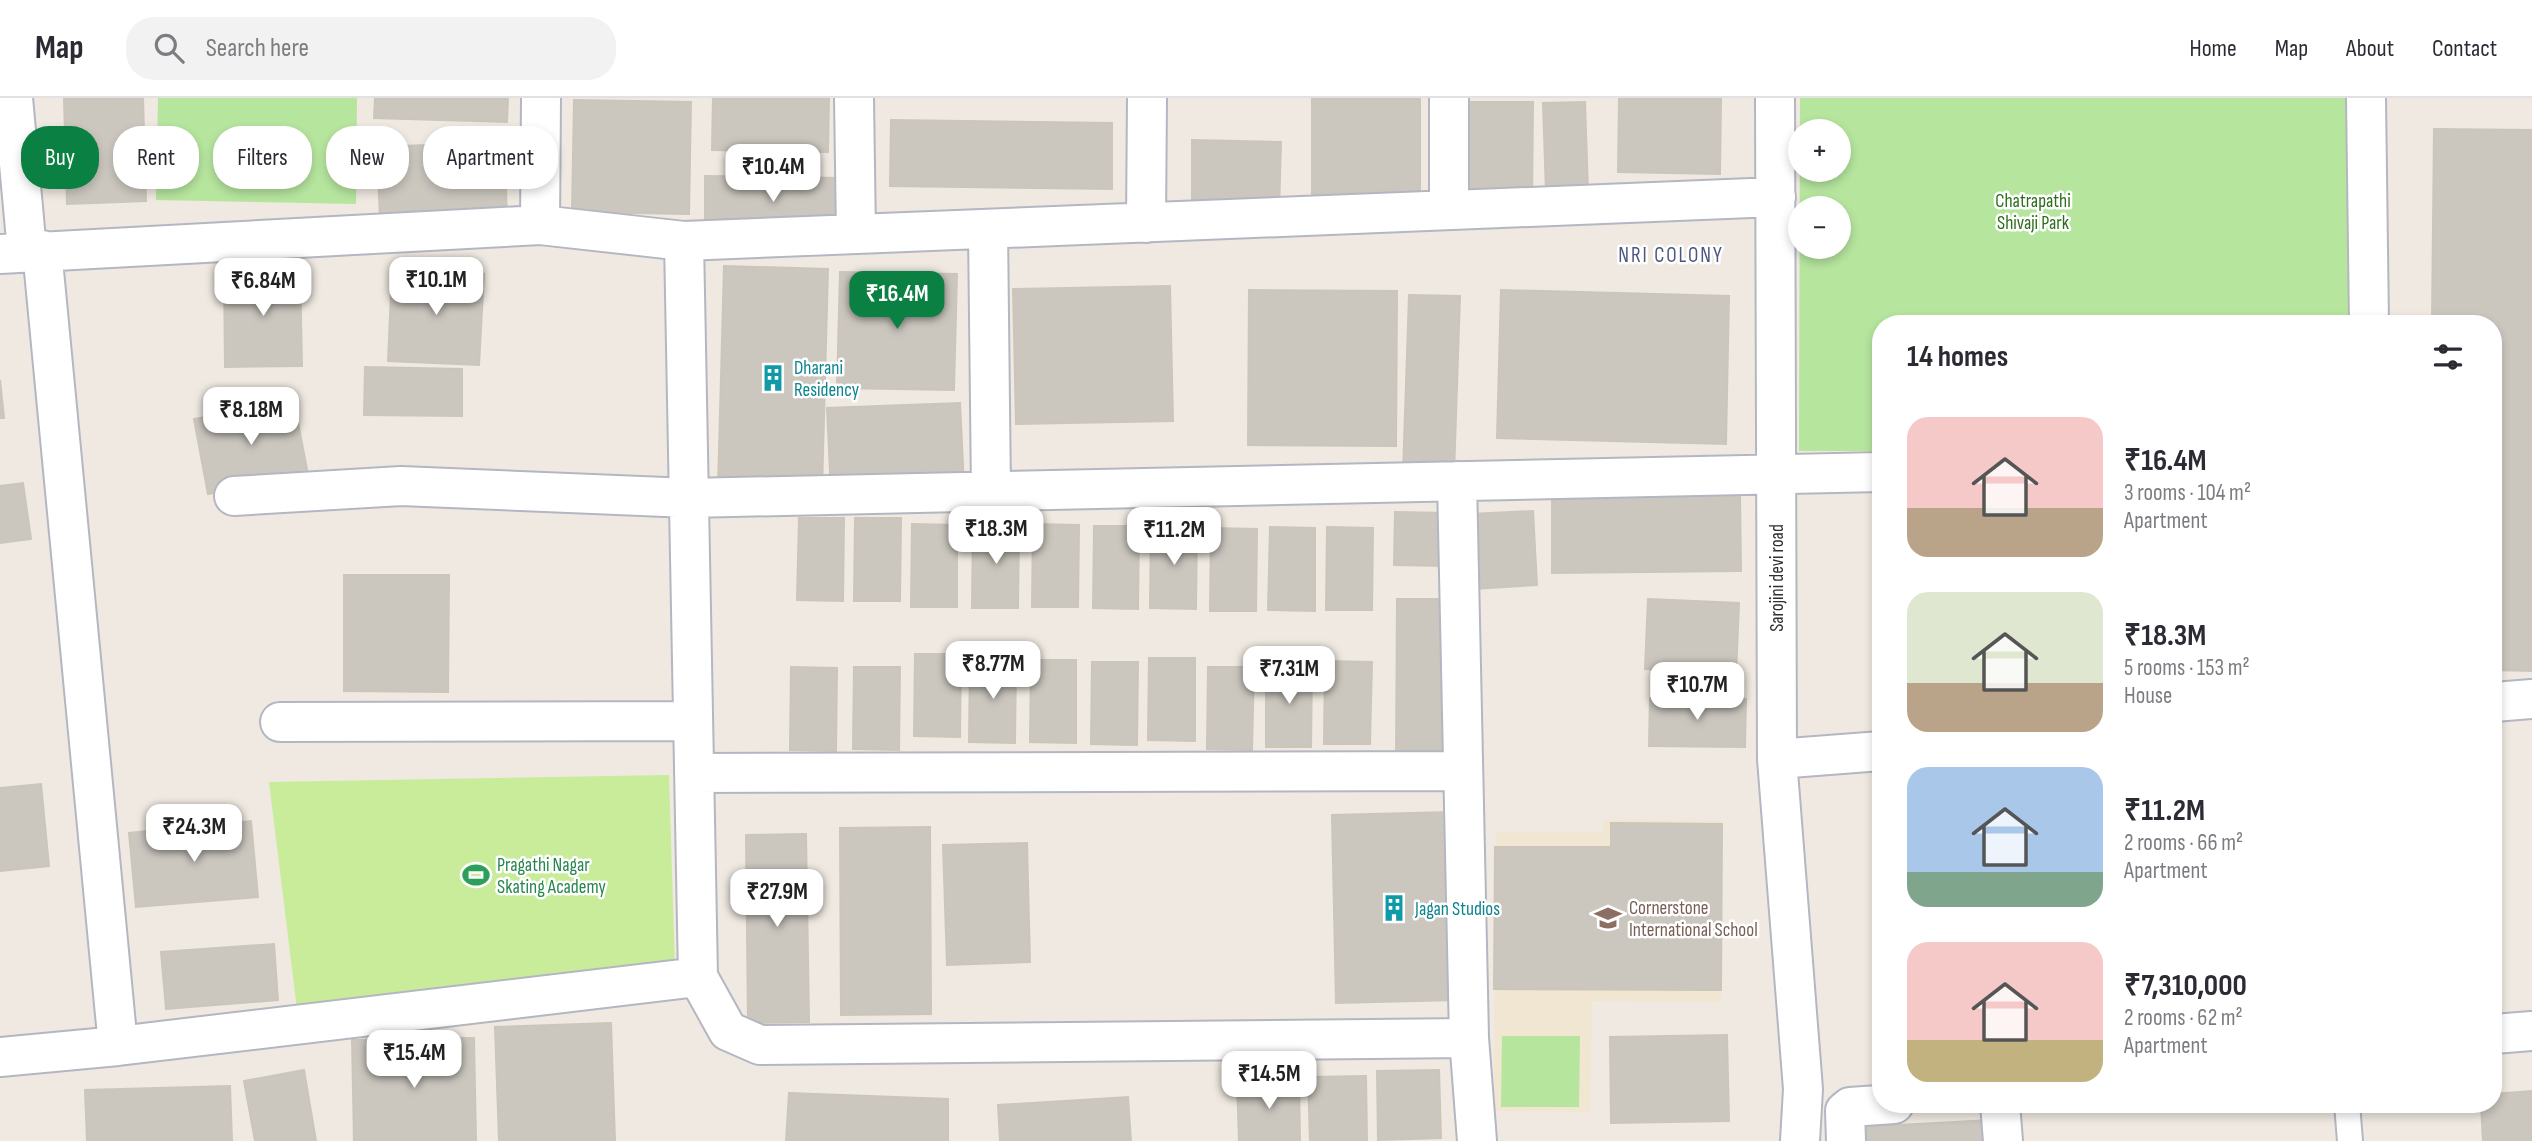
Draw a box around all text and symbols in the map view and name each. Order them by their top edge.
search box [126,17,616,80]
text: Map [35,28,84,68]
icon: search [150,29,188,67]
text: Search here [206,33,309,64]
text: Home [2189,34,2237,63]
text: Map [2275,34,2308,63]
text: About [2346,34,2394,63]
text: Contact [2432,34,2497,63]
map controls [1788,119,1851,259]
button: + [1788,119,1851,182]
chip: Buy [21,126,99,189]
chip: Rent [113,126,199,189]
chip: Filters [213,126,312,189]
chip: New [326,126,409,189]
chip: Apartment [423,126,558,189]
pin: ₹10.4M [716,144,830,204]
text: ₹10.4M [741,153,805,181]
park label: Chatrapathi Shivaji Park [1995,190,2071,235]
button: − [1788,196,1851,259]
district label: NRI COLONY [1618,243,1724,268]
pin: ₹6.84M [206,258,320,318]
pin: ₹10.1M [379,258,493,317]
text: ₹10.1M [405,266,467,294]
text: ₹6.84M [230,267,296,295]
pin: ₹16.4M [840,272,954,331]
text: ₹16.4M [865,280,929,308]
icon: filters [2429,338,2467,376]
text: 14 homes [1907,339,2008,375]
place label: Dharani Residency [794,357,860,402]
building icon: Dharani Residency [758,363,788,393]
pin: ₹8.18M [194,388,308,447]
text: ₹8.18M [219,396,283,424]
text: ₹16.4M [2124,443,2206,479]
icon: home [1963,445,2047,529]
text: 3 rooms · 104 m² [2124,479,2251,507]
pin: ₹18.3M [939,506,1053,566]
text: Apartment [2124,507,2208,535]
pin: ₹11.2M [1117,508,1231,567]
text: ₹18.3M [964,515,1028,543]
text: ₹11.2M [1143,516,1205,544]
street label: Sarojini devi road [1766,524,1789,632]
text: ₹18.3M [2124,618,2206,654]
icon: home [1963,620,2047,704]
pin: ₹8.77M [936,642,1050,701]
pin: ₹7.31M [1232,646,1346,706]
text: ₹8.77M [961,650,1025,678]
text: 5 rooms · 153 m² [2124,654,2250,682]
text: ₹7.31M [1259,655,1319,683]
pin: ₹10.7M [1640,662,1754,722]
text: ₹10.7M [1666,671,1728,699]
text: House [2124,682,2172,710]
text: ₹11.2M [2124,793,2205,829]
icon: home [1963,795,2047,879]
pin: ₹24.3M [137,804,251,864]
text: ₹24.3M [162,813,226,841]
text: 2 rooms · 66 m² [2124,829,2243,857]
place label: Pragathi Nagar Skating Academy [497,854,607,899]
text: Apartment [2124,857,2208,885]
sports icon: Pragathi Nagar Skating Academy [461,860,491,890]
pin: ₹27.9M [720,870,834,929]
text: ₹27.9M [746,878,808,906]
building icon: Jagan Studios [1379,893,1409,923]
place label: Cornerstone International School [1629,897,1758,942]
place label: Jagan Studios [1414,898,1500,921]
school or university icon: Cornerstone International School [1593,903,1623,933]
text: ₹7,310,000 [2124,968,2247,1004]
icon: home [1963,970,2047,1054]
text: 2 rooms · 62 m² [2124,1004,2243,1032]
pin: ₹15.4M [357,1030,471,1090]
text: Apartment [2124,1032,2208,1060]
text: ₹15.4M [383,1039,445,1067]
pin: ₹14.5M [1212,1052,1326,1111]
text: ₹14.5M [1238,1060,1300,1088]

